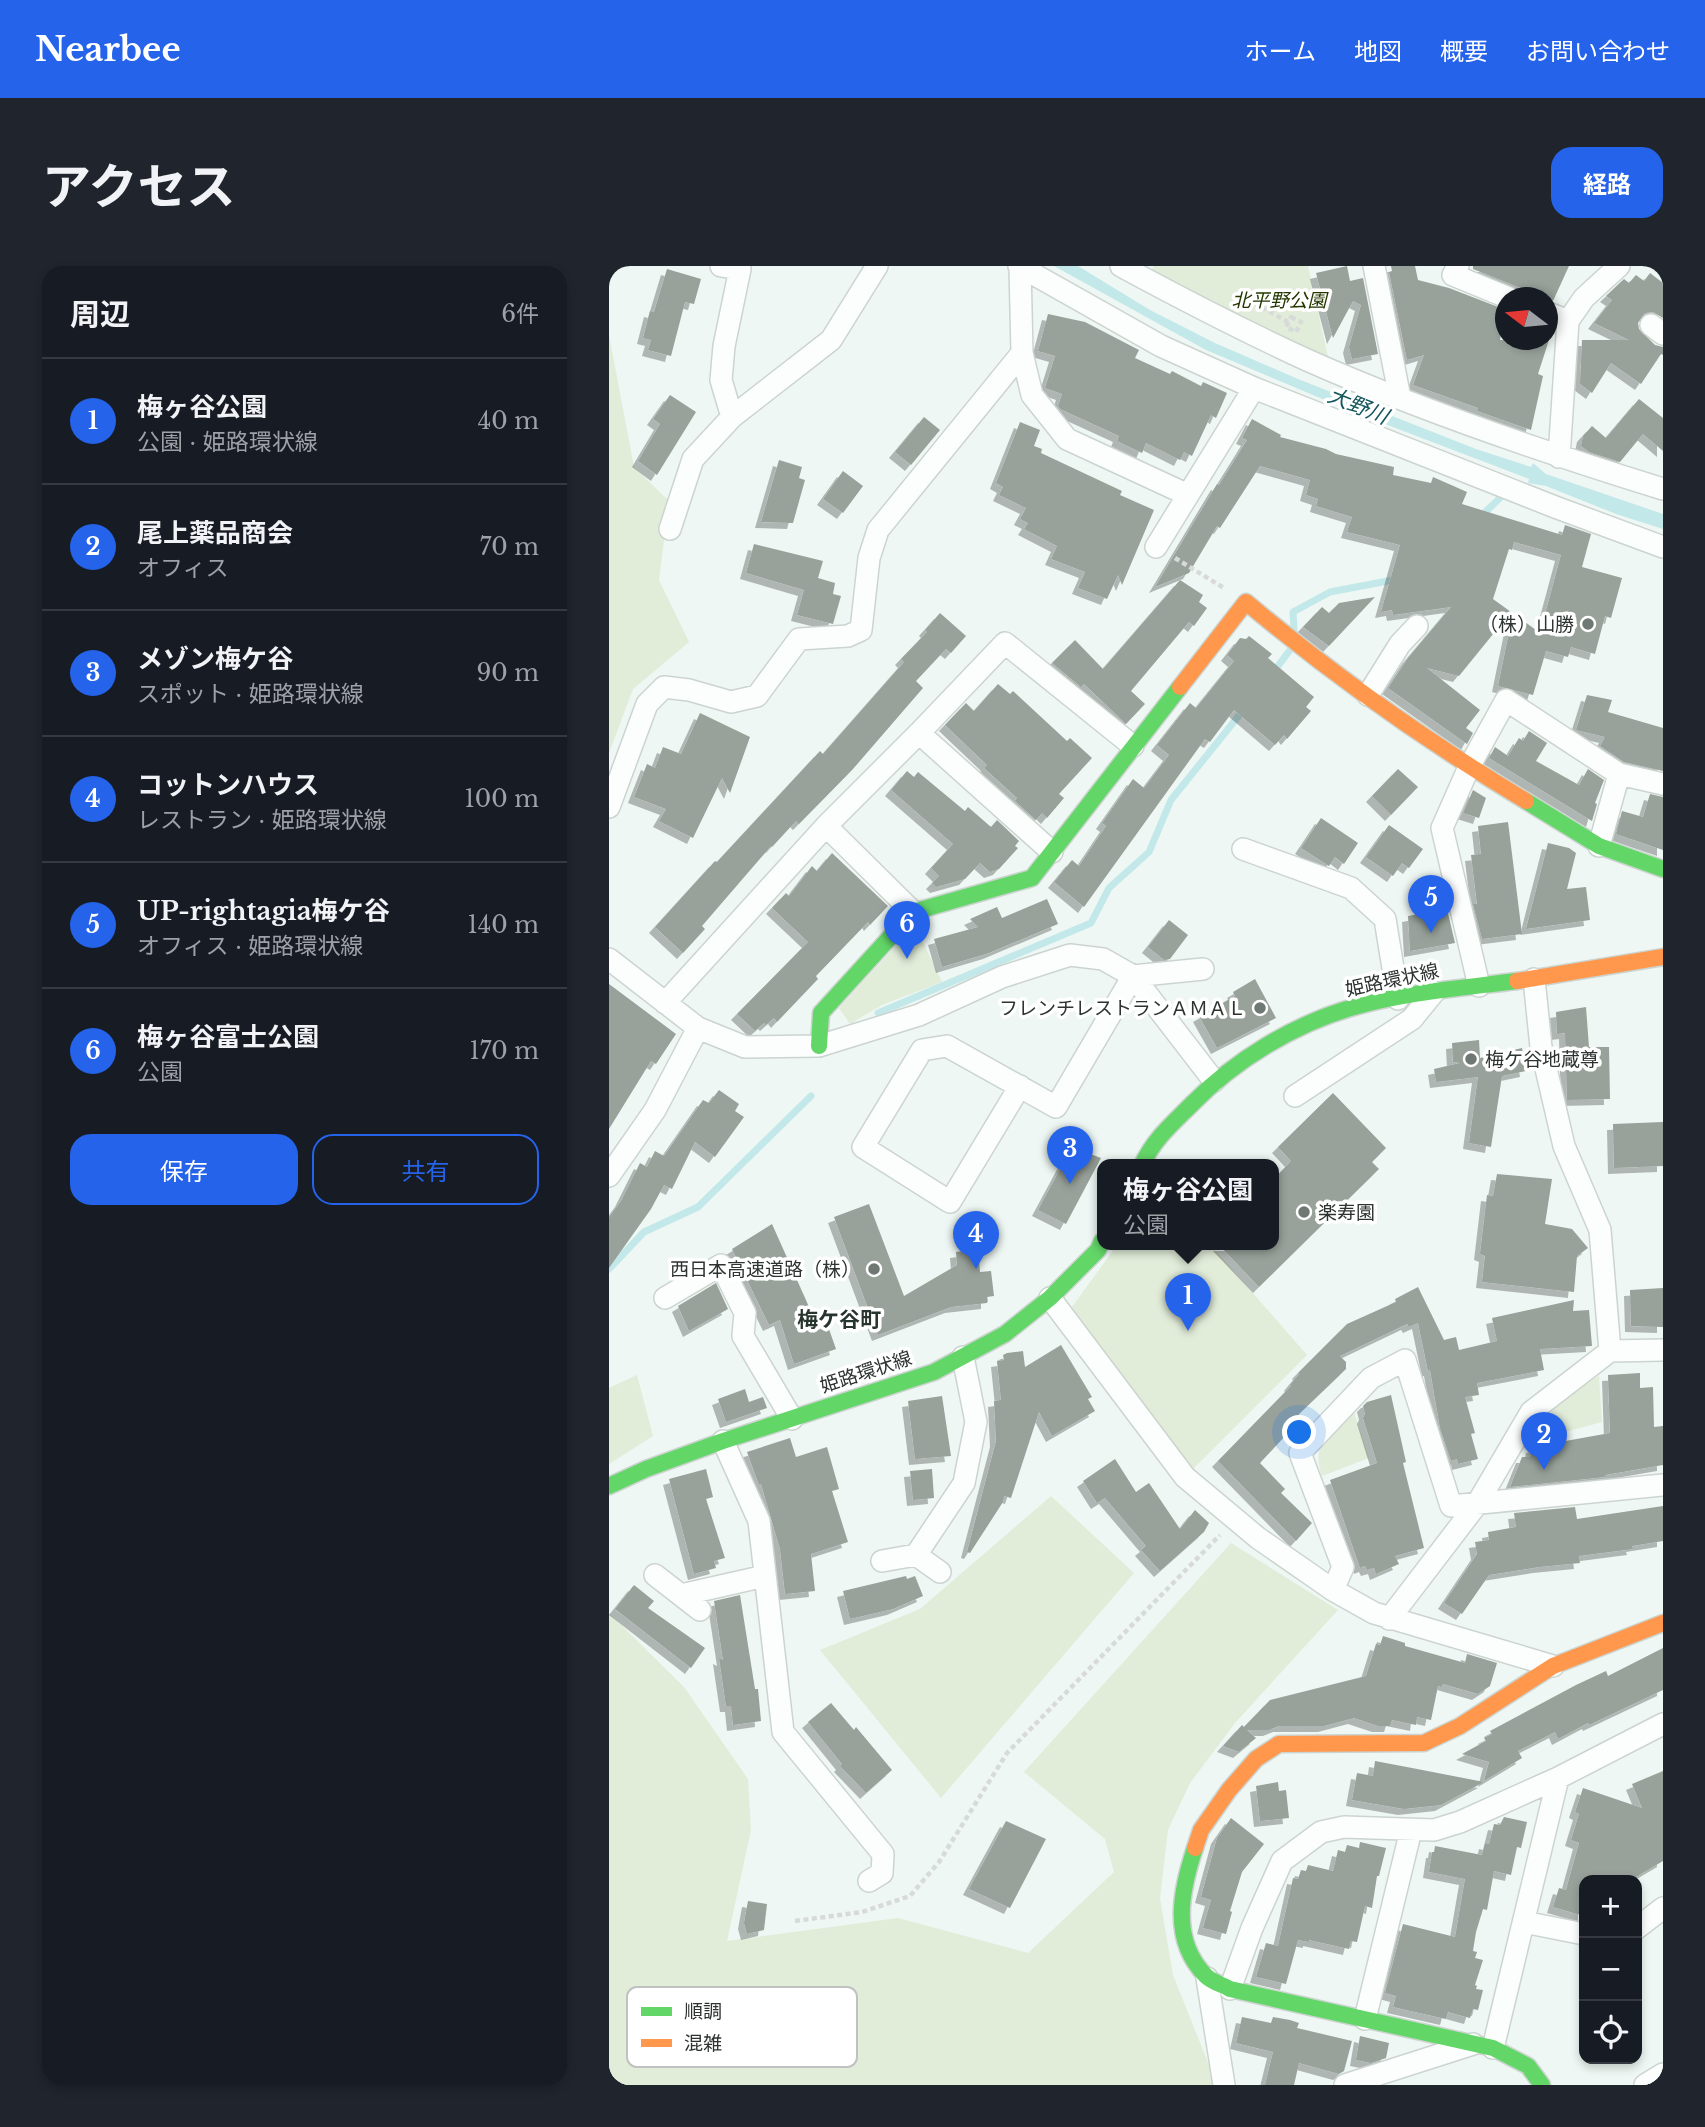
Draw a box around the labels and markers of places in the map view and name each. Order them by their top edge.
place label: （株）山勝 [1479,613,1574,636]
marker: （株）山勝 [1580,616,1596,632]
pin: 5 [1408,875,1454,933]
pin: 6 [884,901,930,959]
place label: フレンチレストランＡＭＡＬ [999,997,1246,1020]
marker: フレンチレストランＡＭＡＬ [1252,1000,1268,1016]
place label: 梅ケ谷地蔵尊 [1485,1048,1599,1071]
marker: 梅ケ谷地蔵尊 [1463,1051,1479,1067]
pin: 3 [1047,1126,1093,1184]
place label: 楽寿園 [1318,1201,1375,1224]
marker: 楽寿園 [1296,1204,1312,1220]
pin: 4 [953,1211,999,1269]
place label: 西日本高速道路（株） [670,1258,860,1281]
marker: 西日本高速道路（株） [866,1261,882,1277]
pin: 1 [1165,1273,1211,1331]
pin: 2 [1521,1412,1567,1470]

